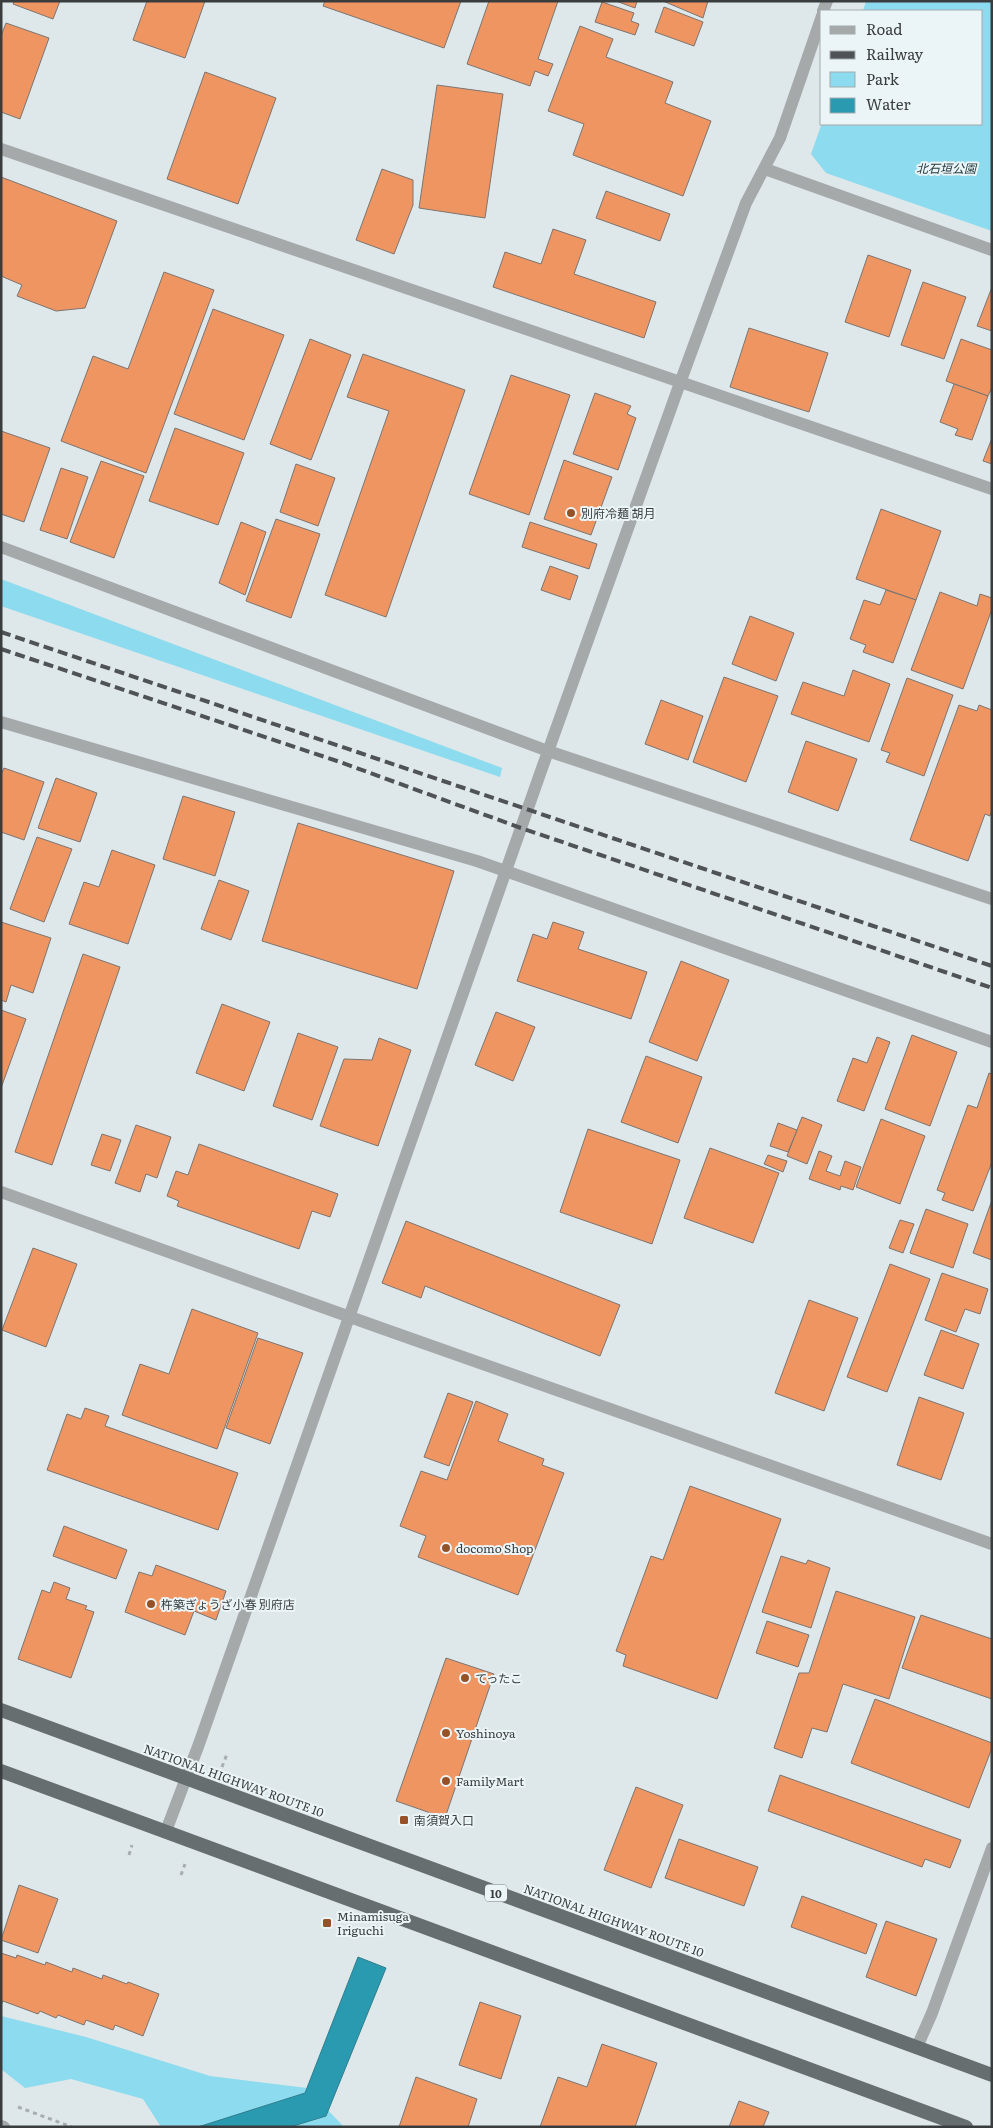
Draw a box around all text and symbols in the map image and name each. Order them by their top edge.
legend [820,10,983,125]
text: Road [866,17,902,40]
text: Railway [866,42,924,65]
text: Park [866,67,900,90]
text: Water [866,92,911,115]
park label: 北石垣公園 [916,159,978,177]
place label: 別府冷麺 胡月 [581,504,655,522]
marker: 別府冷麺 胡月 [565,507,577,519]
place label: docomo Shop [456,1539,533,1557]
marker: docomo Shop [440,1542,452,1554]
place label: 杵築ぎょうざ小春 別府店 [161,1595,295,1613]
marker: 杵築ぎょうざ小春 別府店 [145,1598,157,1610]
place label: てったこ [475,1669,522,1687]
marker: てったこ [459,1672,471,1684]
place label: Yoshinoya [456,1724,516,1742]
marker: Yoshinoya [440,1727,452,1739]
street label: NATIONAL HIGHWAY ROUTE 10 [141,1739,327,1821]
place label: FamilyMart [456,1772,524,1790]
marker: FamilyMart [440,1775,452,1787]
place label: 南須賀入口 [414,1811,474,1829]
marker: 南須賀入口 [398,1814,410,1826]
street label: NATIONAL HIGHWAY ROUTE 10 [521,1879,707,1961]
road number: 10 [485,1885,507,1902]
place label: Minamisuga Iriguchi [337,1907,409,1939]
marker: Minamisuga Iriguchi [321,1917,333,1929]

